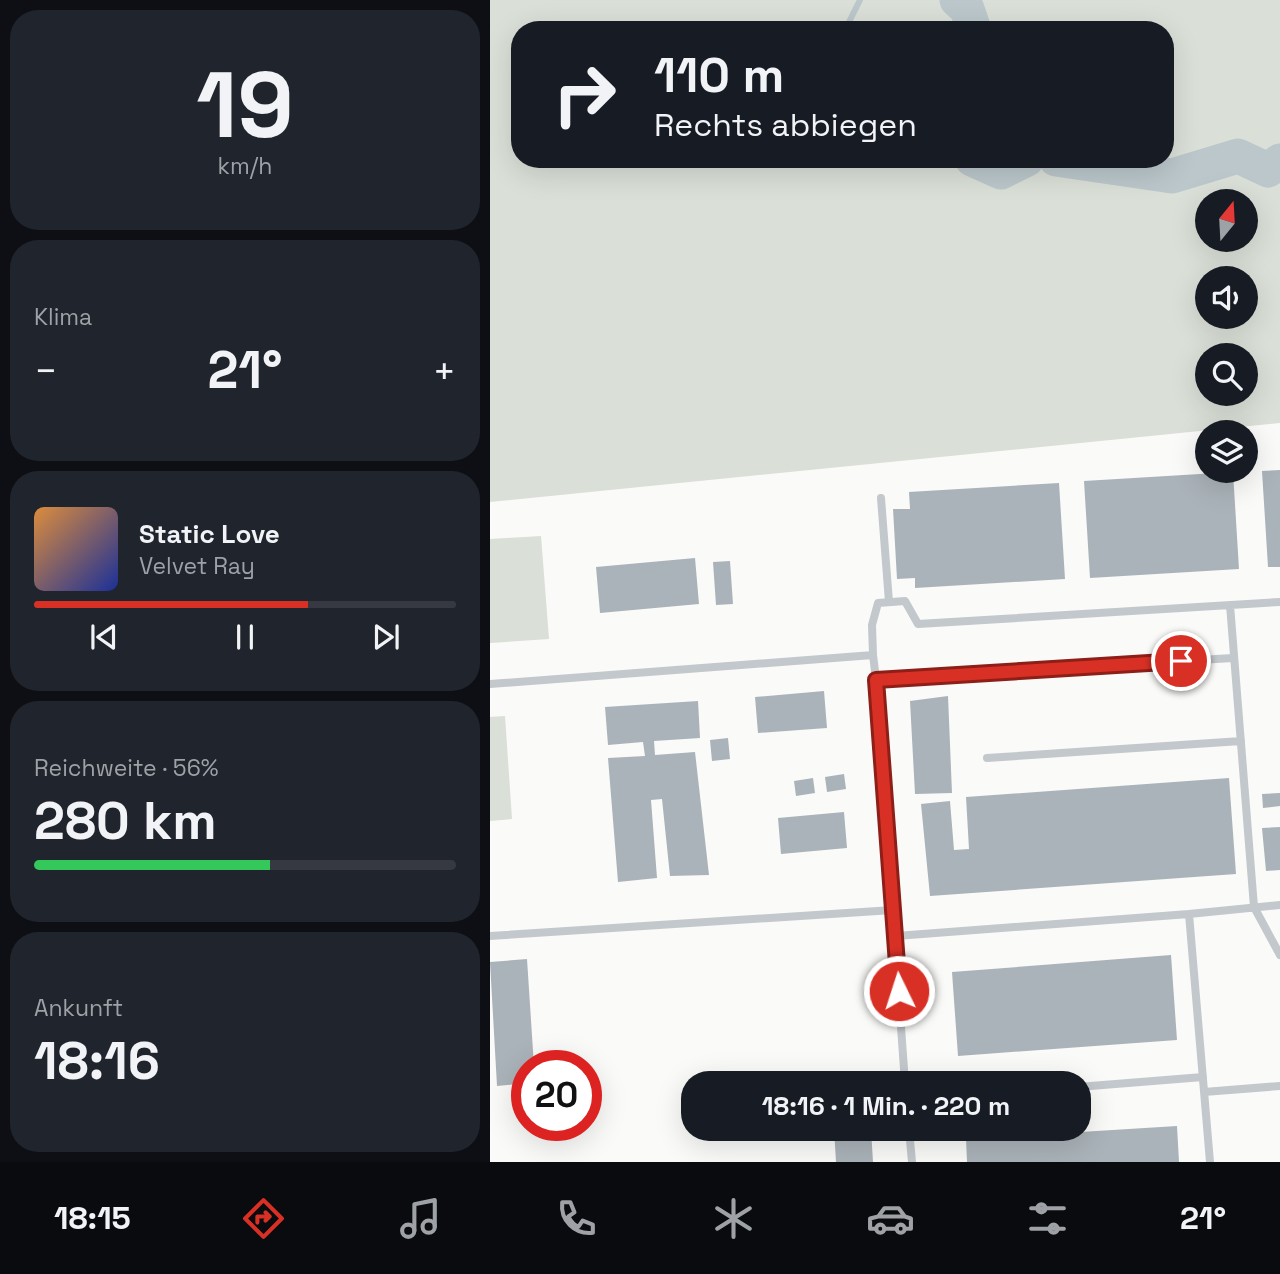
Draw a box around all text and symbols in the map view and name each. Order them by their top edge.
text: 110 m [654,44,784,106]
text: 19 [196,47,294,164]
icon: right [539,49,630,140]
text: Rechts abbiegen [654,105,917,145]
text: km/h [218,151,272,181]
north arrow [1195,189,1258,252]
map controls [1195,189,1258,483]
button: sound [1195,266,1258,329]
text: Klima [34,302,92,332]
text: 21° [208,337,282,403]
button: search [1195,343,1258,406]
text: − [34,347,58,395]
text: + [432,347,456,395]
button: layers [1195,420,1258,483]
text: Static Love [139,517,280,551]
text: Velvet Ray [139,551,255,581]
icon: previous [85,618,123,656]
icon: pause [226,618,264,656]
icon: next [367,618,405,656]
pin [1151,631,1211,691]
icon: arrive [1162,642,1200,680]
text: Reichweite · 56% [34,753,218,783]
text: 280 km [34,788,217,854]
position arrow [862,954,936,1028]
text: Ankunft [34,993,123,1023]
text: 18:16 [34,1028,160,1094]
speed limit sign: 20 [511,1050,602,1141]
text: 18:16 · 1 Min. · 220 m [762,1089,1010,1123]
icon: directions [239,1194,288,1243]
icon: music [396,1194,445,1243]
icon: phone [552,1194,601,1243]
icon: climate [709,1194,758,1243]
icon: car [866,1194,915,1243]
icon: filters [1023,1194,1072,1243]
text: 18:15 [54,1198,131,1238]
text: 21° [1180,1198,1226,1238]

